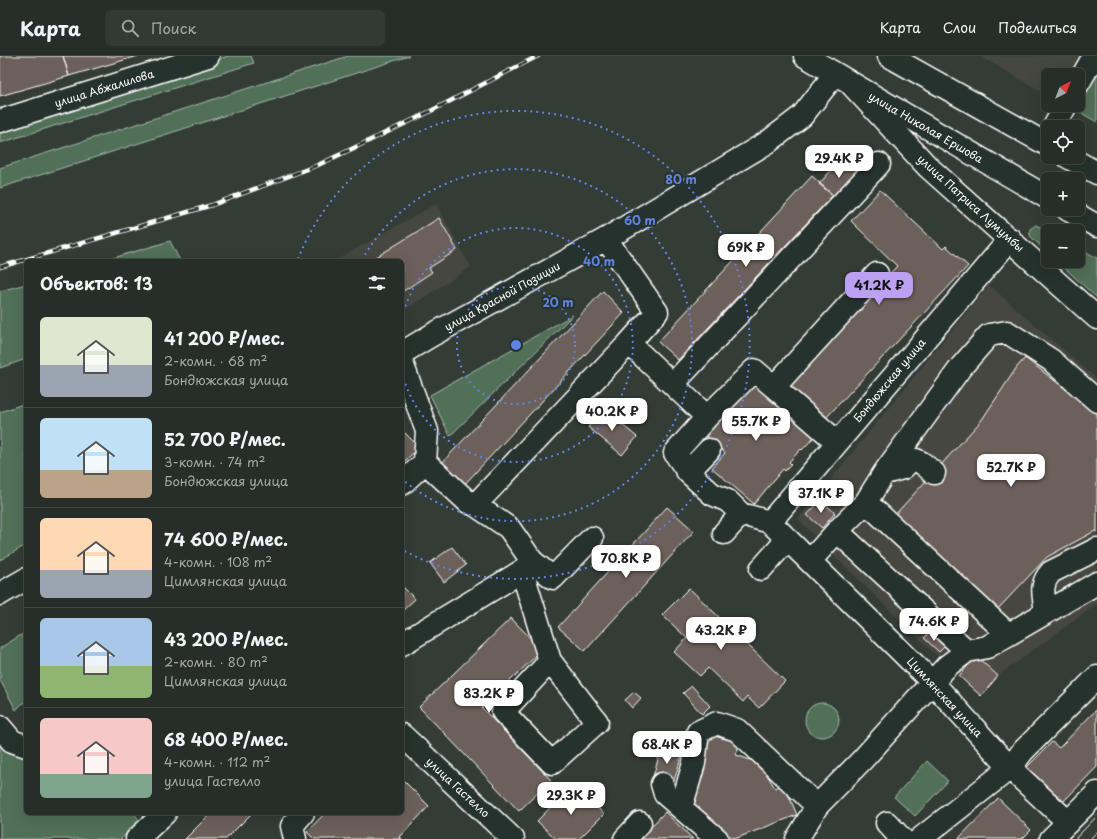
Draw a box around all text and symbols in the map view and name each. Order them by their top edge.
search box [105,10,385,46]
text: Карта [20,14,81,42]
text: Поиск [151,16,196,39]
icon: search [119,17,141,39]
text: Карта [880,17,921,38]
text: Слои [943,17,976,38]
text: Поделиться [998,17,1077,38]
street label: улица Абжалилова [52,65,156,111]
north arrow [1041,68,1085,112]
map controls [1041,68,1085,268]
street label: улица Николая Ершова [865,87,987,167]
button: locate [1041,120,1085,164]
pin: 29.4K ₽ [802,145,876,179]
text: 29.4K ₽ [814,148,864,167]
street label: улица Патриса Лумумбы [914,150,1028,256]
text: 80 m [665,170,697,188]
button: + [1041,172,1085,216]
text: 60 m [624,211,656,229]
button: − [1041,224,1085,268]
pin: 69K ₽ [718,234,774,268]
text: 69K ₽ [727,237,765,256]
text: 40 m [583,252,615,270]
street label: улица Красной Позиции [441,257,563,335]
text: Объектов: 13 [40,270,153,296]
icon: filters [366,272,388,294]
pin: 41.2K ₽ [842,272,916,306]
text: 41.2K ₽ [854,275,904,294]
text: 20 m [542,293,574,311]
text: 41 200 ₽/мес. [164,325,285,351]
icon: home [72,333,120,381]
street label: Бондюжская улица [849,334,929,426]
centre of rings [509,338,523,352]
text: 2-комн. · 68 m² [164,351,268,370]
text: Бондюжская улица [164,370,288,389]
pin: 40.2K ₽ [575,398,649,432]
text: 40.2K ₽ [585,401,639,420]
pin: 55.7K ₽ [719,408,793,442]
text: 55.7K ₽ [731,411,781,430]
text: 52 700 ₽/мес. [164,426,286,452]
icon: home [72,434,120,482]
text: 3-комн. · 74 m² [164,452,265,471]
pin: 52.7K ₽ [974,454,1048,488]
text: 52.7K ₽ [986,457,1036,476]
text: Бондюжская улица [164,471,288,490]
pin: 37.1K ₽ [784,480,858,514]
text: 37.1K ₽ [798,483,844,502]
text: 74 600 ₽/мес. [164,526,288,552]
icon: home [72,534,120,582]
pin: 70.8K ₽ [589,545,663,579]
text: 70.8K ₽ [601,548,651,567]
text: 4-комн. · 108 m² [164,552,272,571]
text: Цимлянская улица [164,571,287,590]
pin: 74.6K ₽ [897,608,971,642]
text: 74.6K ₽ [908,611,960,630]
pin: 43.2K ₽ [684,617,758,651]
text: 43.2K ₽ [695,620,747,639]
text: 43 200 ₽/мес. [164,626,288,652]
icon: home [72,634,120,682]
text: 2-комн. · 80 m² [164,652,268,671]
street label: Цимлянская улица [903,653,987,741]
text: Цимлянская улица [164,671,287,690]
pin: 83.2K ₽ [452,680,526,714]
text: 83.2K ₽ [463,683,515,702]
text: 68 400 ₽/мес. [164,726,288,752]
pin: 68.4K ₽ [630,731,704,765]
icon: home [72,734,120,782]
text: 68.4K ₽ [642,734,692,753]
text: 4-комн. · 112 m² [164,752,271,771]
street label: улица Гастелло [422,753,494,821]
text: улица Гастелло [164,771,261,790]
pin: 29.3K ₽ [534,782,608,816]
text: 29.3K ₽ [546,785,596,804]

